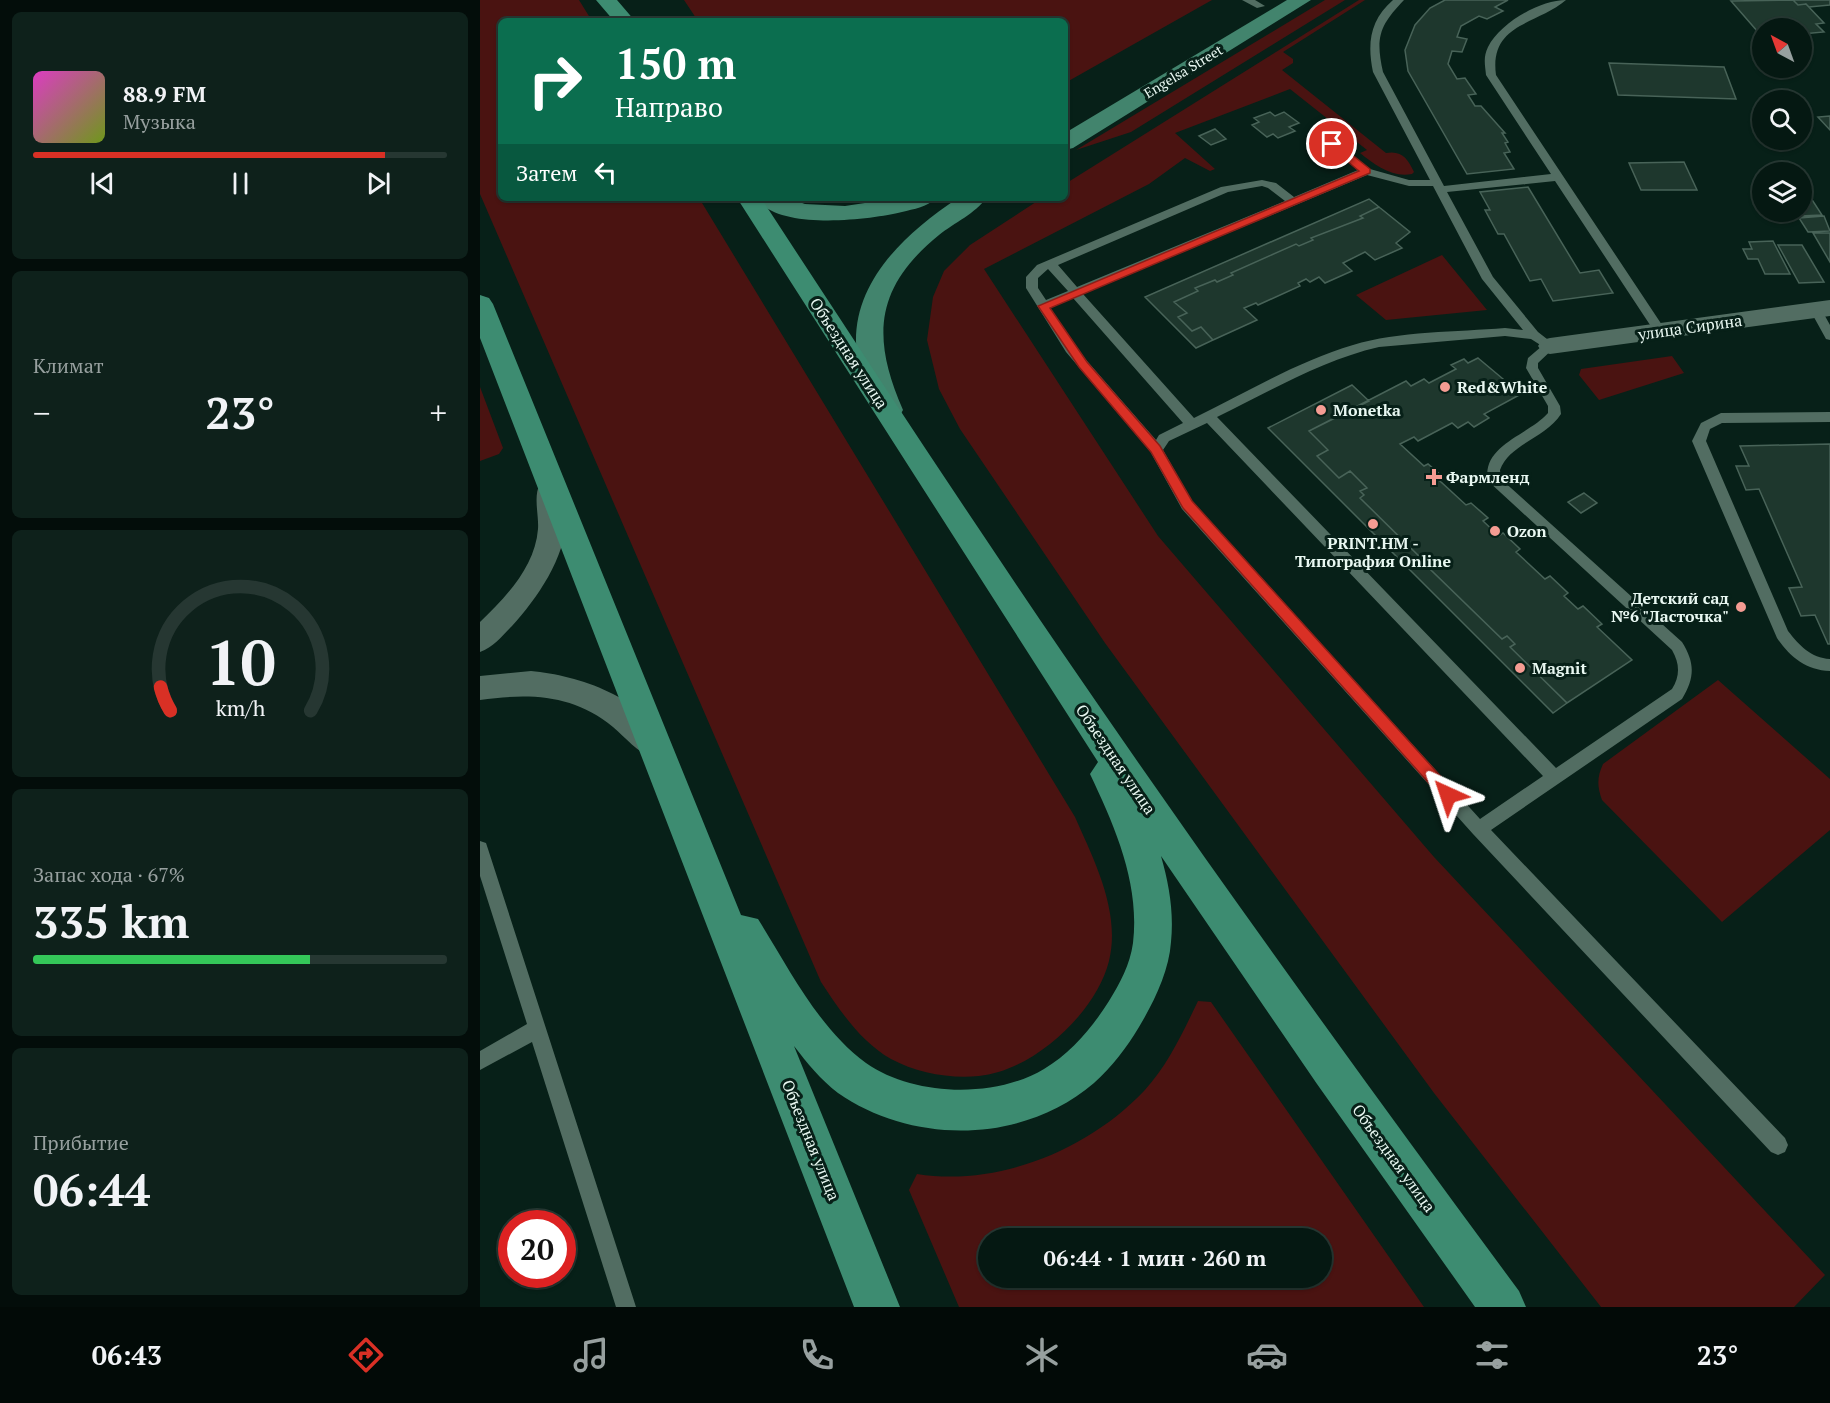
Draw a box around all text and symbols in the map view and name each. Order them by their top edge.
north arrow [1752,18,1812,78]
map controls [1752,18,1812,222]
text: 150 m [615,35,736,91]
street label: Engelsa Street [1140,40,1227,102]
icon: right [516,42,594,120]
text: 88.9 FM [123,79,206,108]
text: Направо [615,89,723,125]
button: search [1752,90,1812,150]
text: Музыка [123,108,196,135]
pin [1306,118,1357,169]
icon: arrive [1315,127,1348,160]
icon: left [589,156,622,189]
text: Затем [516,158,577,187]
button: layers [1752,162,1812,222]
icon: previous [86,167,119,200]
icon: pause [224,167,257,200]
icon: next [362,167,395,200]
street label: Объездная улица [805,293,893,413]
street label: улица Сирина [1636,309,1743,345]
text: Климат [33,352,104,379]
place label: Red&White [1457,376,1548,398]
marker: Red&White [1438,380,1452,394]
text: 23° [205,382,275,442]
text: − [33,391,51,434]
text: + [429,391,447,434]
place label: Monetka [1333,399,1401,421]
marker: Monetka [1314,403,1328,417]
place label: Фармленд [1446,466,1530,488]
marker: Фармленд [1427,470,1441,484]
marker: PRINT.HM - Типография Online [1366,517,1380,531]
place label: Ozon [1507,520,1547,542]
marker: Ozon [1488,524,1502,538]
place label: PRINT.HM - Типография Online [1295,532,1451,572]
place label: Детский сад №6 "Ласточка" [1611,587,1729,627]
marker: Детский сад №6 "Ласточка" [1734,600,1748,614]
text: 10 [205,620,275,703]
place label: Magnit [1532,657,1587,679]
marker: Magnit [1513,661,1527,675]
text: km/h [215,694,265,722]
street label: Объездная улица [1071,700,1161,818]
position arrow [1416,763,1480,827]
text: Запас хода · 67% [33,861,185,888]
text: 335 km [33,891,189,951]
street label: Объездная улица [777,1076,845,1204]
street label: Объездная улица [1347,1100,1441,1216]
text: Прибытие [33,1129,129,1156]
text: 06:44 [33,1159,150,1219]
speed limit sign: 20 [498,1210,576,1288]
text: 06:44 · 1 мин · 260 m [1044,1243,1266,1272]
icon: directions [345,1334,387,1376]
icon: music [570,1334,612,1376]
icon: phone [796,1334,838,1376]
icon: climate [1021,1334,1063,1376]
icon: car [1246,1334,1288,1376]
icon: filters [1471,1334,1513,1376]
text: 06:43 [92,1337,162,1373]
text: 23° [1697,1337,1738,1373]

